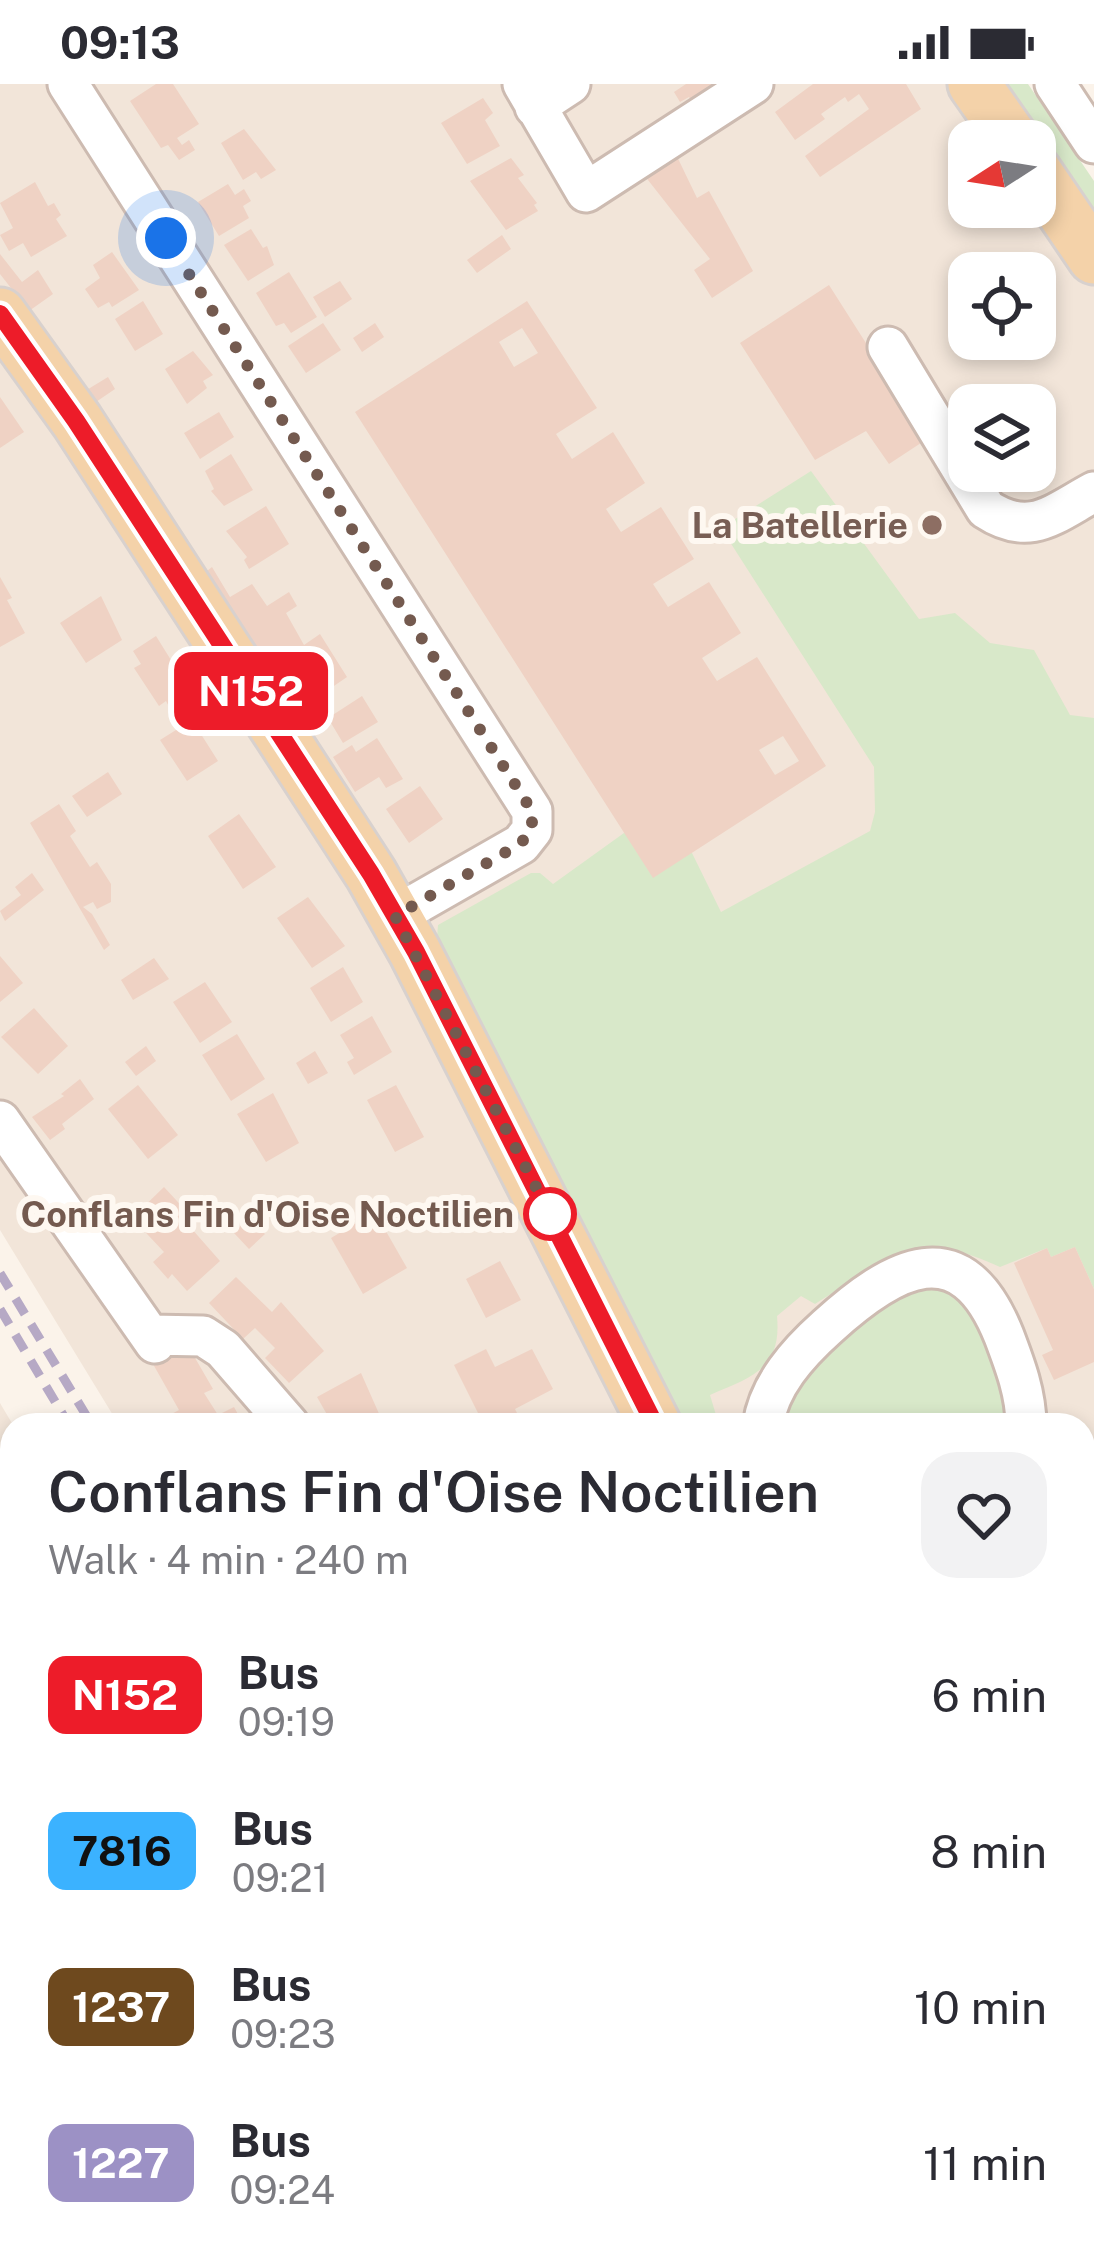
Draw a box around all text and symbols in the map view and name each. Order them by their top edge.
text: 09:13 [60,16,180,69]
north arrow [948,120,1056,228]
map controls [948,120,1056,492]
your location [136,208,196,268]
button: locate [948,252,1056,360]
button: layers [948,384,1056,492]
place label: La Batellerie [691,504,908,546]
marker: La Batellerie [919,512,945,538]
line badge: N152 [167,652,335,730]
text: N152 [198,666,304,715]
marker: Conflans Fin d'Oise Noctilien [525,1189,575,1239]
place label: Conflans Fin d'Oise Noctilien [20,1193,514,1235]
button: heart [921,1452,1047,1578]
text: Conflans Fin d'Oise Noctilien [48,1458,819,1525]
text: Walk · 4 min · 240 m [48,1537,409,1583]
text: Bus [238,1646,319,1699]
text: 6 min [932,1669,1047,1722]
text: N152 [72,1670,178,1719]
text: 09:19 [238,1699,335,1745]
text: Bus [232,1802,313,1855]
text: 8 min [931,1825,1047,1878]
text: 7816 [72,1826,172,1875]
text: 09:21 [232,1855,328,1901]
text: Bus [230,1958,311,2011]
text: 10 min [914,1981,1047,2034]
text: 1237 [72,1982,170,2031]
text: 09:23 [230,2011,336,2057]
text: Bus [230,2114,311,2167]
text: 11 min [923,2137,1047,2190]
text: 1227 [72,2138,170,2187]
text: 09:24 [230,2167,335,2213]

